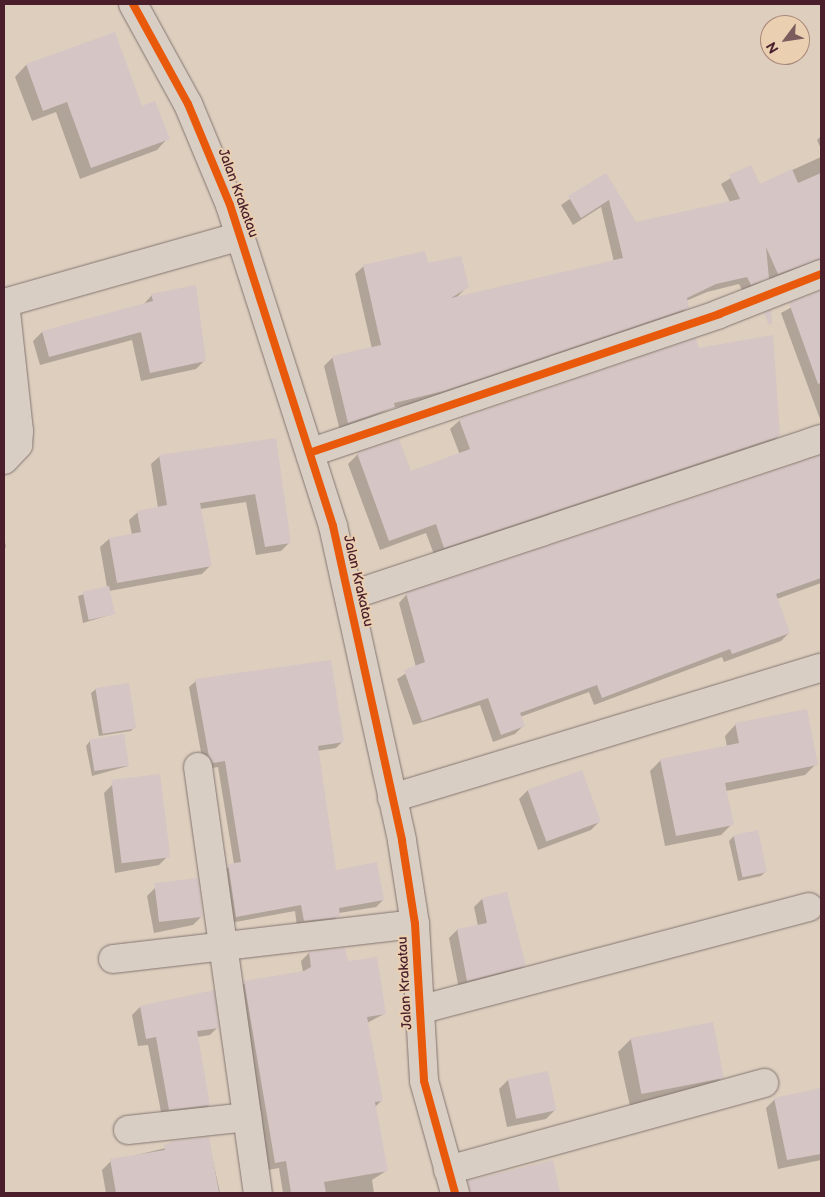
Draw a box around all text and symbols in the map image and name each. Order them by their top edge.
north arrow [760,15,810,65]
text: N [763,39,783,56]
street label: Jalan Krakatau [214,146,262,240]
street label: Jalan Krakatau [339,534,377,628]
street label: Jalan Krakatau [394,936,416,1030]

